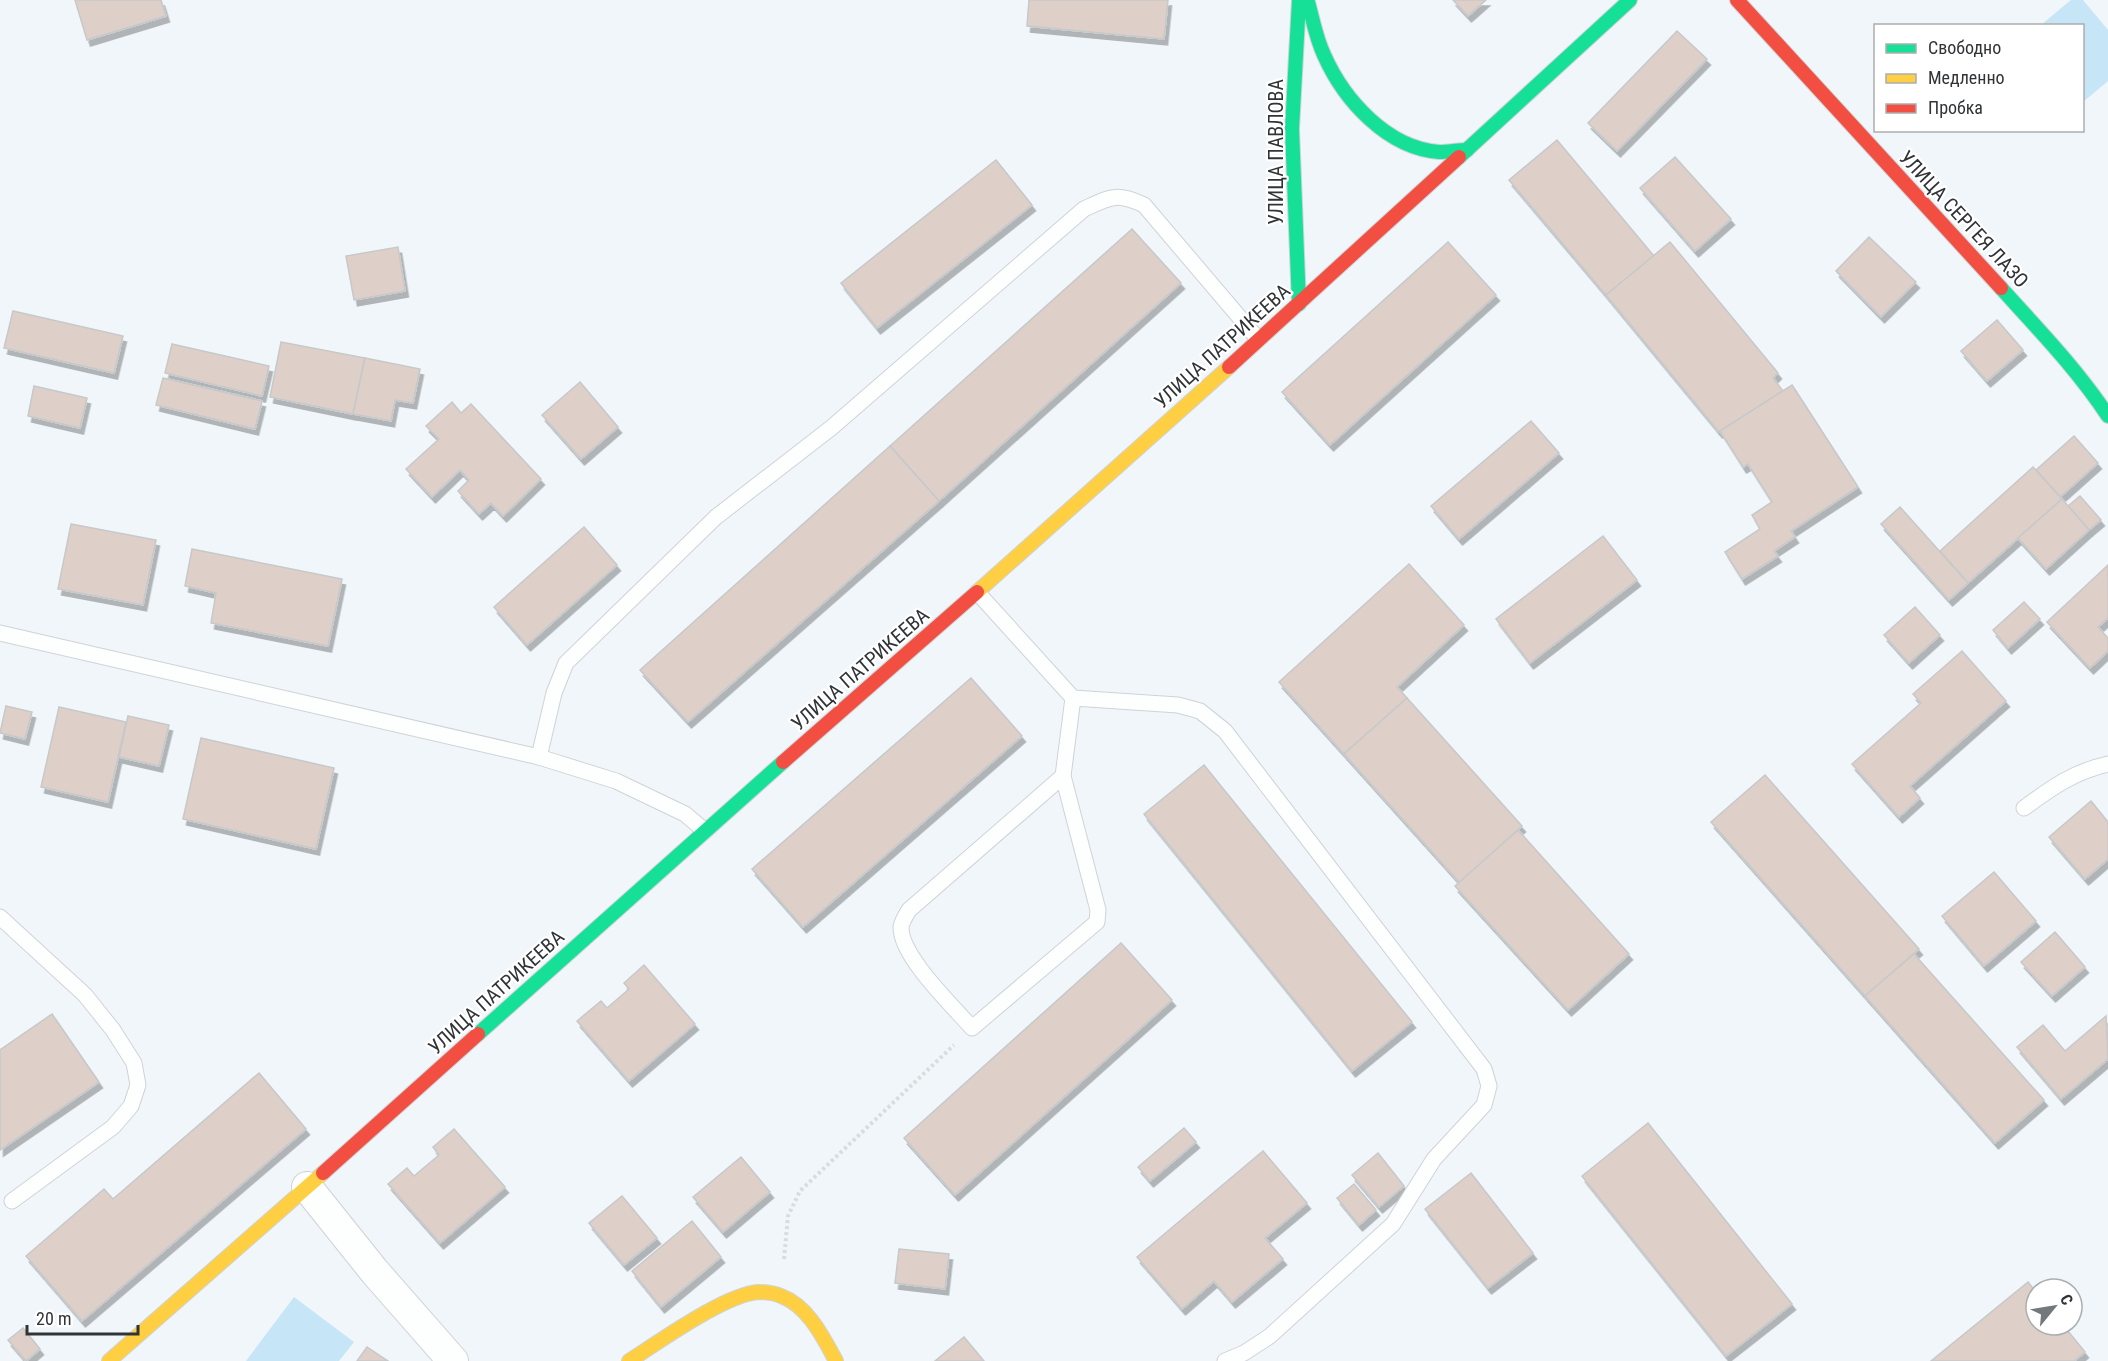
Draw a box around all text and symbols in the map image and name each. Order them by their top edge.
legend [1874,24,2084,132]
text: Свободно [1928,37,2001,58]
text: Медленно [1928,67,2005,88]
street label: УЛИЦА ПАВЛОВА [1264,79,1288,225]
text: Пробка [1928,97,1983,118]
street label: УЛИЦА СЕРГЕЯ ЛАЗО [1894,146,2034,292]
street label: УЛИЦА ПАТРИКЕЕВА [1149,278,1295,413]
street label: УЛИЦА ПАТРИКЕЕВА [786,602,934,735]
street label: УЛИЦА ПАТРИКЕЕВА [423,924,569,1059]
north arrow [2024,1277,2084,1337]
text: С [2056,1291,2077,1308]
scale bar [27,1298,138,1336]
text: 20 m [36,1308,71,1329]

